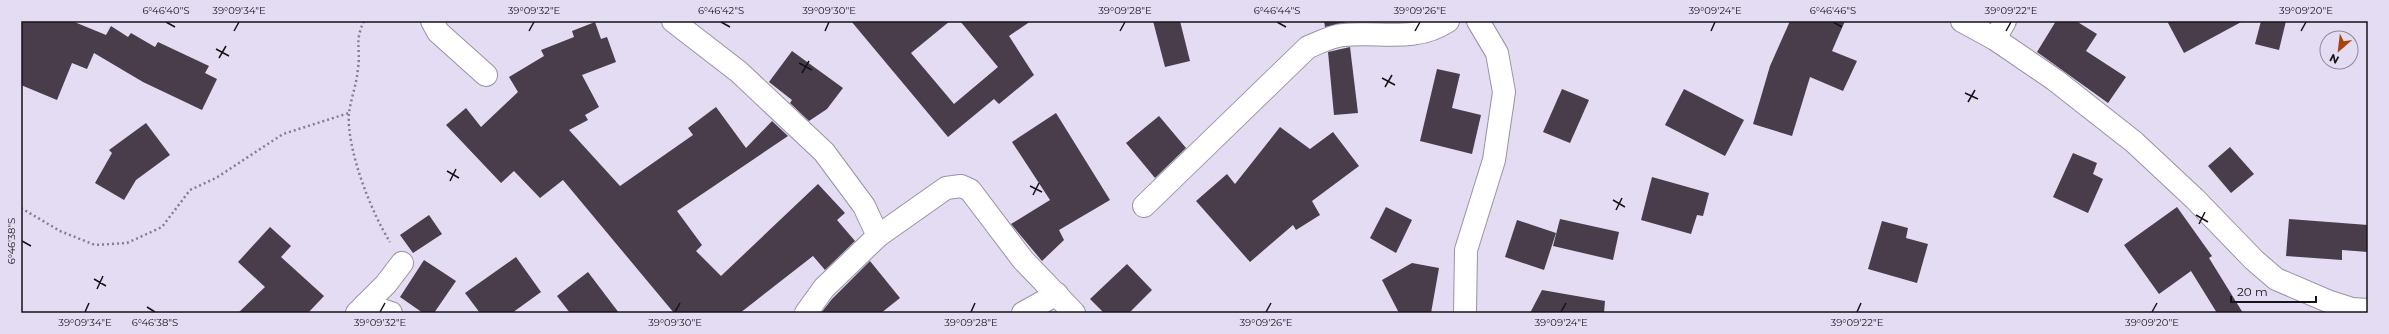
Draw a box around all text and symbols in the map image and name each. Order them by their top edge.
text: 6°46'40"S [142,4,190,17]
text: 39°09'34"E [212,4,266,17]
text: 39°09'32"E [508,4,561,17]
text: 6°46'42"S [698,4,744,17]
text: 39°09'30"E [802,4,856,17]
text: 39°09'28"E [1098,4,1152,17]
text: 6°46'44"S [1254,4,1300,17]
text: 39°09'26"E [1393,4,1447,17]
text: 39°09'24"E [1688,4,1742,17]
text: 6°46'46"S [1810,4,1856,17]
text: 39°09'22"E [1985,4,2038,17]
text: 39°09'20"E [2279,4,2333,17]
north arrow [2319,30,2359,70]
text: N [2327,51,2342,67]
text: 6°46'38"S [5,218,18,264]
scale bar [2231,278,2316,304]
text: 20 m [2237,284,2268,299]
text: 39°09'34"E [58,316,112,329]
text: 6°46'38"S [132,316,178,329]
text: 39°09'32"E [354,316,407,329]
text: 39°09'30"E [648,316,702,329]
text: 39°09'28"E [944,316,998,329]
text: 39°09'26"E [1239,316,1293,329]
text: 39°09'24"E [1534,316,1588,329]
text: 39°09'22"E [1831,316,1884,329]
text: 39°09'20"E [2125,316,2179,329]

